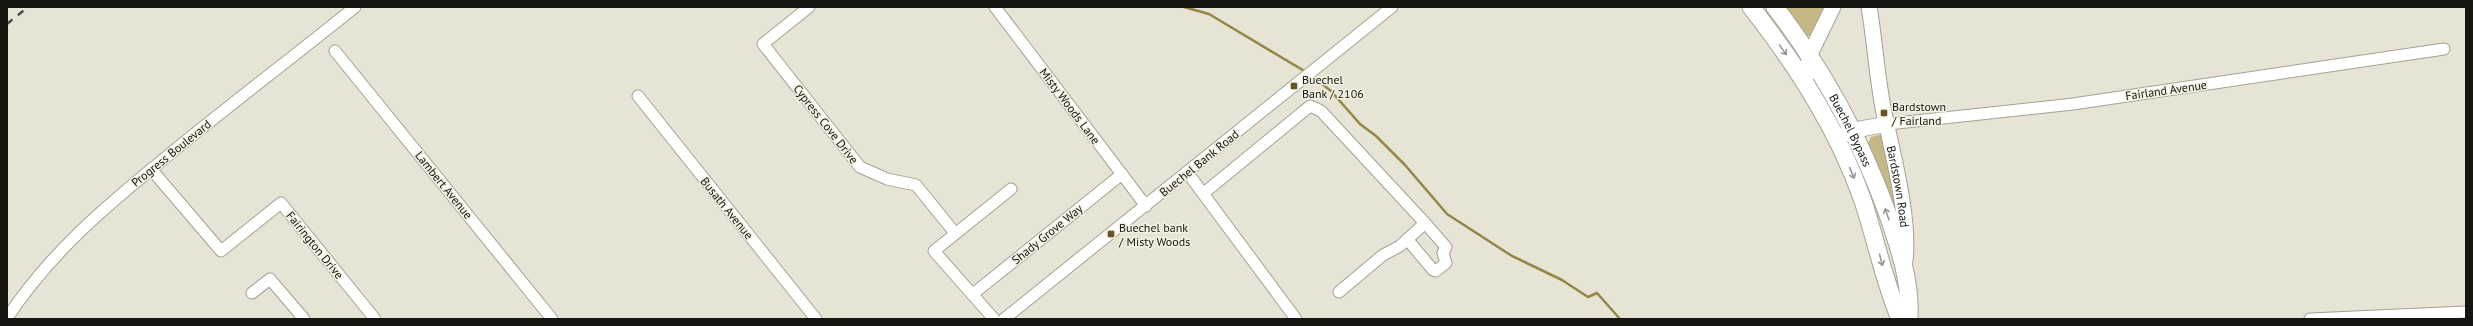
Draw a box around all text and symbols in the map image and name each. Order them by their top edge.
one-way arrow [1779,44,1787,55]
street label: Misty Woods Lane [1036,65,1104,147]
place label: Buechel Bank / 2106 [1302,72,1364,101]
street label: Fairland Avenue [2124,77,2208,103]
street label: Cypress Cove Drive [790,81,862,167]
marker: Buechel Bank / 2106 [1289,81,1299,91]
street label: Buechel Bypass [1827,91,1875,169]
place label: Bardstown / Fairland [1891,99,1946,128]
marker: Bardstown / Fairland [1879,108,1889,118]
street label: Progress Boulevard [128,116,214,190]
street label: Buechel Bank Road [1156,126,1242,200]
street label: Bardstown Road [1884,144,1913,228]
street label: Lambert Avenue [412,148,476,222]
one-way arrow [1849,167,1856,179]
street label: Busath Avenue [697,174,757,242]
street label: Shady Grove Way [1008,201,1086,267]
one-way arrow [1883,207,1890,220]
street label: Fairington Drive [283,208,347,282]
place label: Buechel bank / Misty Woods [1118,220,1190,249]
marker: Buechel bank / Misty Woods [1106,229,1116,239]
one-way arrow [1878,253,1885,266]

